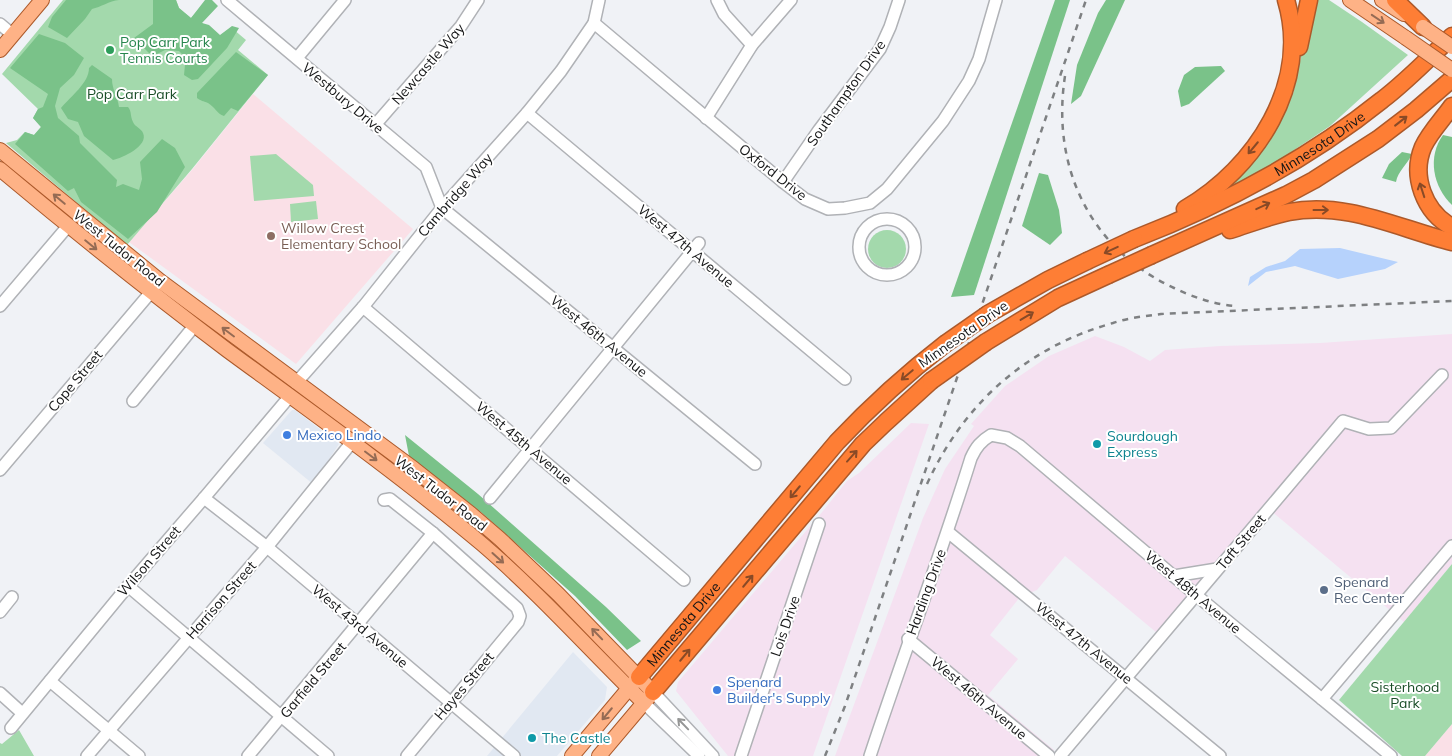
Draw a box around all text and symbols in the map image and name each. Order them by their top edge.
one-way arrow [1371,14,1385,24]
street label: Newcastle Way [388,19,469,108]
place label: Pop Carr Park Tennis Courts [120,33,211,67]
street label: Southampton Drive [803,36,889,150]
marker: Pop Carr Park Tennis Courts [104,44,116,56]
street label: Westbury Drive [299,59,387,137]
park label: Pop Carr Park [87,85,178,103]
street label: Minnesota Drive [1271,107,1369,180]
one-way arrow [1394,116,1407,127]
street label: Oxford Drive [735,140,811,204]
one-way arrow [1248,141,1259,154]
street label: Cambridge Way [414,149,497,241]
one-way arrow [1417,182,1427,198]
one-way arrow [52,194,65,205]
street label: West 47th Avenue [634,200,738,292]
one-way arrow [1255,200,1270,210]
one-way arrow [1312,205,1329,215]
street label: West Tudor Road [70,206,168,290]
place label: Willow Crest Elementary School [281,219,401,253]
marker: Willow Crest Elementary School [265,230,277,242]
one-way arrow [84,240,97,251]
one-way arrow [1104,246,1119,256]
street label: West 46th Avenue [547,291,651,381]
street label: Minnesota Drive [915,297,1011,371]
one-way arrow [1020,310,1034,320]
one-way arrow [221,327,235,337]
street label: Cope Street [44,346,106,416]
one-way arrow [901,369,914,380]
street label: West 45th Avenue [472,397,576,489]
place label: Mexico Lindo [297,426,381,444]
place label: Sourdough Express [1107,427,1178,461]
marker: Mexico Lindo [281,429,293,441]
marker: Sourdough Express [1091,438,1103,450]
one-way arrow [846,450,858,463]
one-way arrow [364,451,377,462]
street label: West Tudor Road [391,451,491,535]
one-way arrow [789,485,800,498]
street label: Taft Street [1212,510,1270,574]
street label: Wilson Street [113,522,185,600]
street label: West 48th Avenue [1141,546,1245,638]
street label: Harding Drive [902,547,950,637]
one-way arrow [491,552,504,564]
street label: Harrison Street [182,557,260,643]
place label: Spenard Rec Center [1334,573,1405,607]
one-way arrow [742,575,753,588]
street label: Minnesota Drive [643,578,724,670]
street label: West 43rd Avenue [308,580,412,672]
marker: Spenard Rec Center [1318,584,1330,596]
street label: Lois Drive [766,593,804,659]
street label: West 47th Avenue [1032,598,1136,688]
one-way arrow [591,627,603,640]
street label: Garfield Street [276,638,350,722]
street label: Hayes Street [430,648,498,724]
one-way arrow [679,649,691,662]
street label: West 46th Avenue [927,652,1031,744]
place label: Spenard Builder's Supply [727,673,831,707]
park label: Sisterhood Park [1370,678,1440,712]
marker: Spenard Builder's Supply [711,684,723,696]
one-way arrow [602,707,613,720]
one-way arrow [677,718,689,730]
place label: The Castle [542,729,610,747]
marker: The Castle [526,732,538,744]

